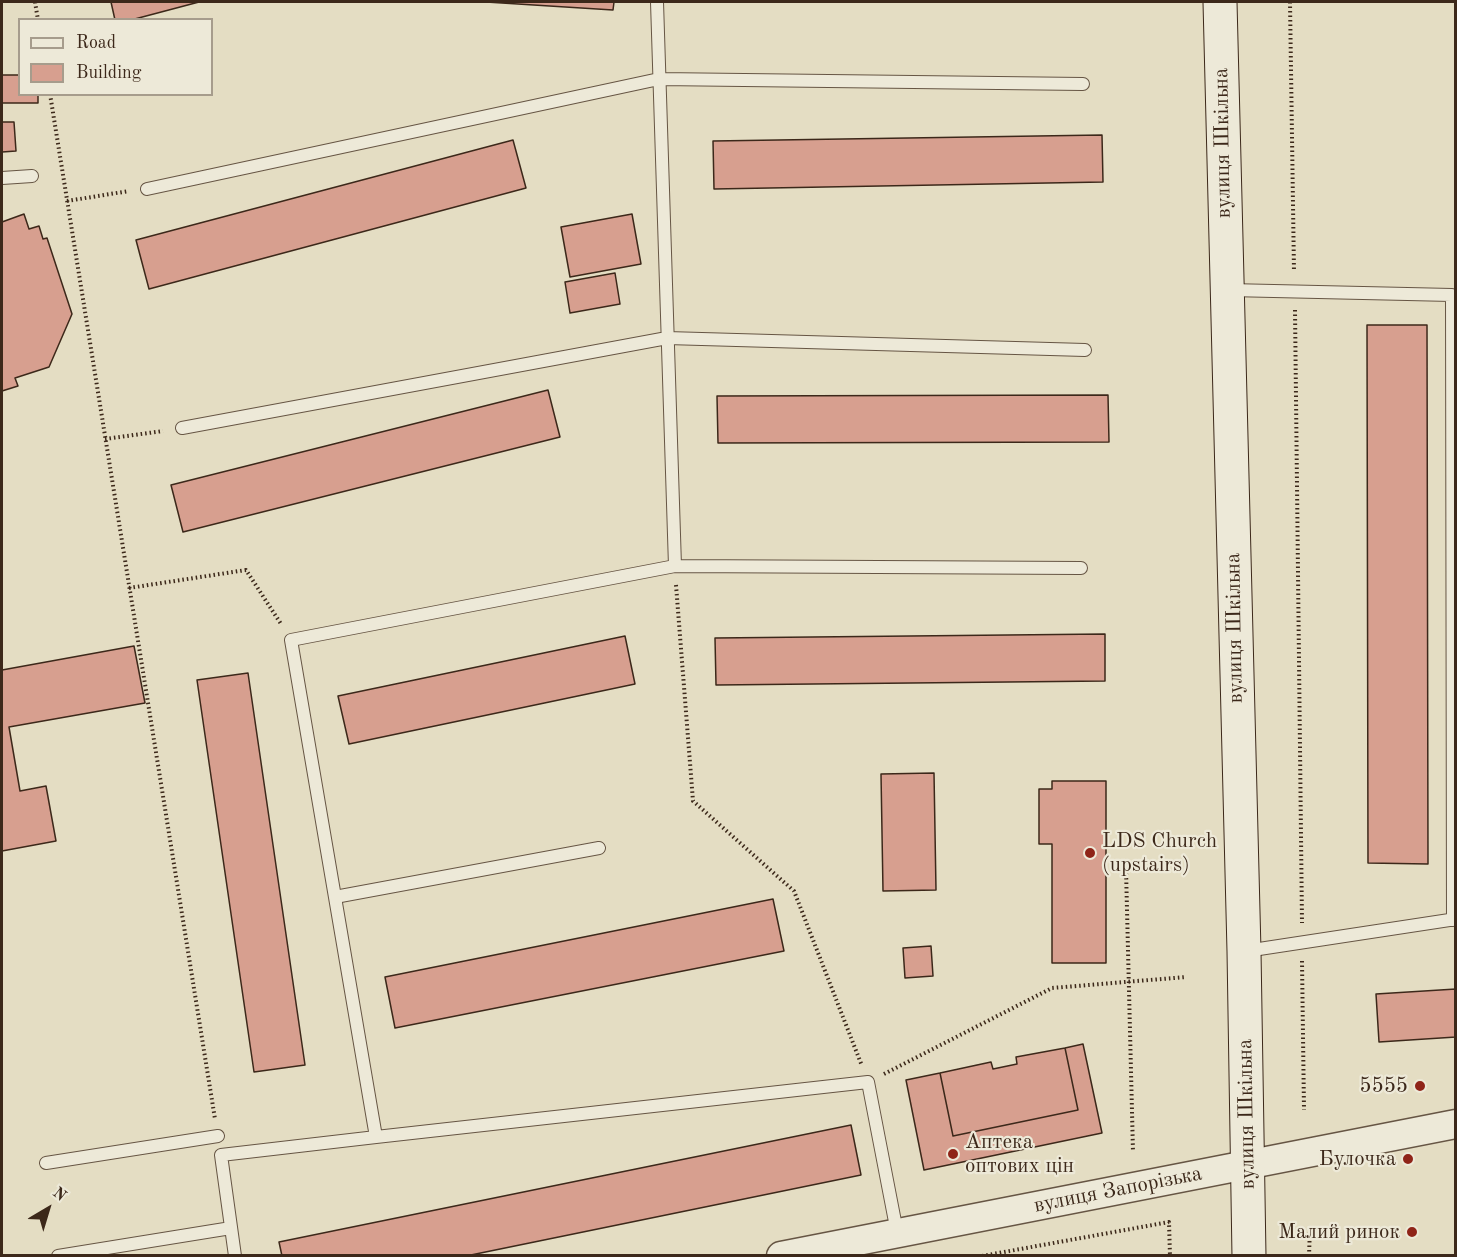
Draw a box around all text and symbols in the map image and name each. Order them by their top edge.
legend [18,18,213,96]
text: Road [76,34,116,52]
text: Building [76,64,141,82]
street label: вулиця Шкільна [1209,67,1237,219]
street label: вулиця Шкільна [1221,552,1249,704]
place label: LDS Church (upstairs) [1102,828,1217,878]
marker: LDS Church (upstairs) [1083,846,1097,860]
street label: вулиця Шкільна [1233,1038,1261,1190]
place label: 5555 [1359,1073,1408,1099]
marker: 5555 [1413,1079,1427,1093]
place label: Аптека оптових цін [965,1129,1074,1179]
place label: Булочка [1319,1146,1396,1172]
marker: Аптека оптових цін [946,1147,960,1161]
marker: Булочка [1401,1152,1415,1166]
street label: вулиця Запорізька [1032,1161,1204,1219]
north arrow [18,1179,78,1239]
text: N [49,1185,69,1205]
place label: Малий ринок [1278,1219,1400,1245]
marker: Малий ринок [1405,1225,1419,1239]

